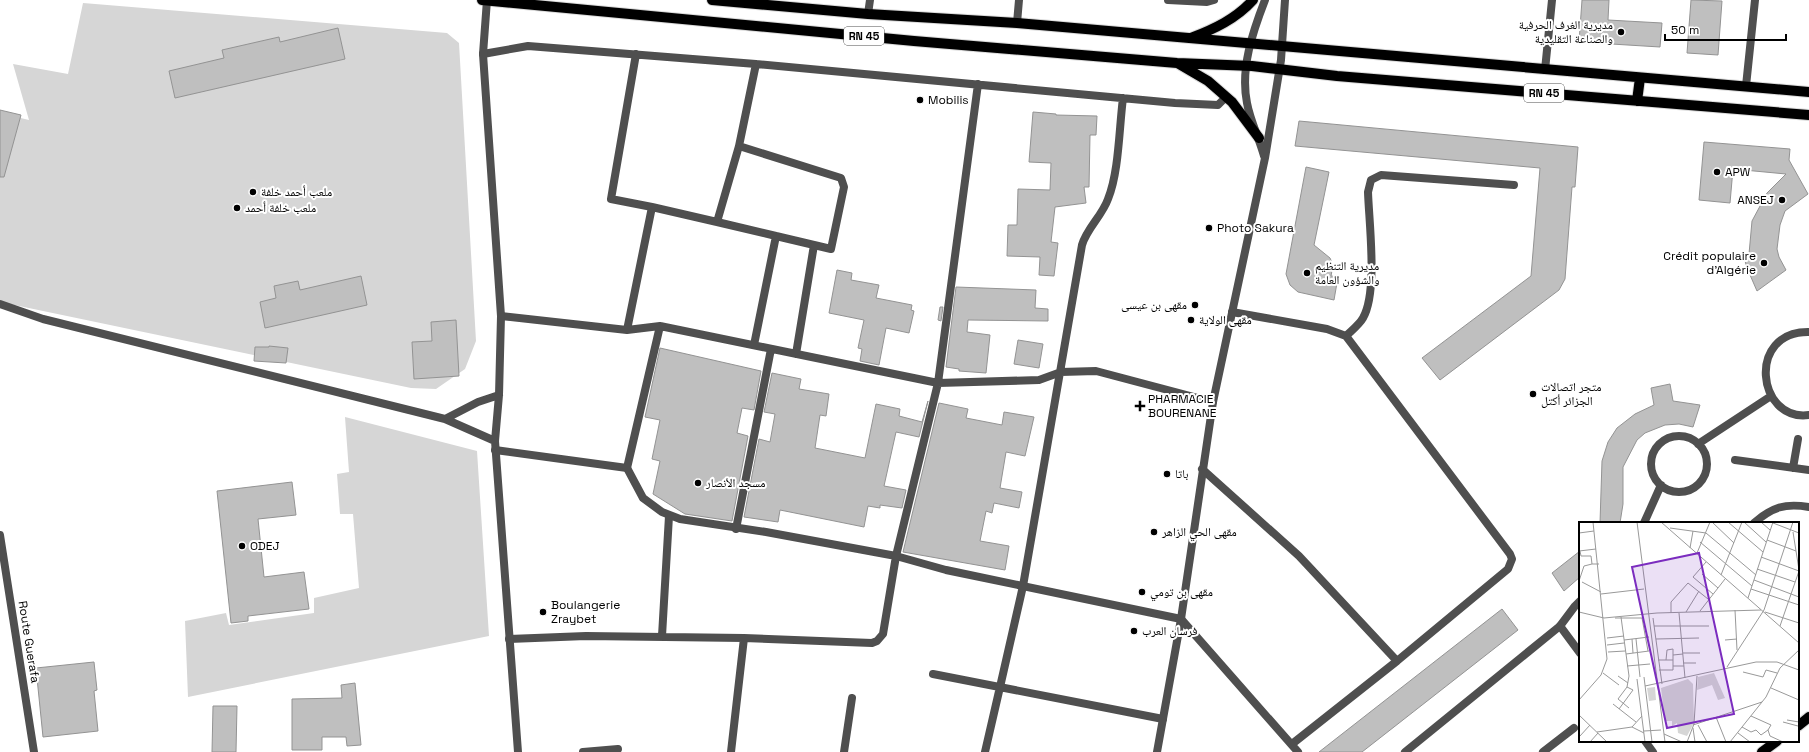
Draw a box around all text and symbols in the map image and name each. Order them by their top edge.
scale bar [1665,16,1786,42]
place label: مديرية الغرف الحرفية والصناعة التقليدية [1519,17,1613,47]
text: 50 m [1671,22,1699,38]
road number: RN 45 [844,27,884,45]
marker: مديرية الغرف الحرفية والصناعة التقليدية [1616,27,1626,37]
road number: RN 45 [1524,84,1564,102]
place label: Mobilis [928,92,969,108]
marker: Mobilis [915,95,925,105]
place label: APW [1725,164,1751,180]
marker: APW [1712,167,1722,177]
place label: ملعب أحمد خلفة [261,184,332,200]
marker: ملعب أحمد خلفة [248,187,258,197]
place label: ANSEJ [1737,192,1774,208]
marker: ANSEJ [1777,195,1787,205]
place label: ملعب خلفة أحمد [245,200,316,216]
marker: ملعب خلفة أحمد [232,203,242,213]
place label: Photo Sakura [1217,220,1294,236]
marker: Photo Sakura [1204,223,1214,233]
place label: Crédit populaire d'Algérie [1663,248,1756,278]
place label: مديرية التنظيم والشؤون العامة [1315,258,1380,288]
marker: Crédit populaire d'Algérie [1759,258,1769,268]
marker: مديرية التنظيم والشؤون العامة [1302,268,1312,278]
place label: مقهى بن عيسى [1121,297,1187,313]
marker: مقهى بن عيسى [1190,300,1200,310]
place label: مقهى الولاية [1199,312,1252,328]
marker: مقهى الولاية [1186,315,1196,325]
place label: متجر اتصالات الجزائر أكتل [1541,379,1602,409]
marker: متجر اتصالات الجزائر أكتل [1528,389,1538,399]
place label: PHARMACIE BOURENANE [1148,391,1217,421]
marker: PHARMACIE BOURENANE [1135,401,1145,411]
place label: باتا [1175,466,1189,482]
marker: باتا [1162,469,1172,479]
place label: مسجد الأنصار [705,475,766,491]
marker: مسجد الأنصار [693,478,703,488]
inset map [1579,522,1799,742]
place label: مقهى الحي الزاهر [1161,524,1237,542]
marker: مقهى الحي الزاهر [1149,527,1159,537]
place label: ODEJ [250,538,280,554]
marker: ODEJ [237,541,247,551]
place label: مقهى بن تومي [1150,584,1213,602]
marker: مقهى بن تومي [1137,587,1147,597]
place label: Boulangerie Zraybet [551,597,620,627]
street label: Route Guerafa [15,600,43,684]
marker: Boulangerie Zraybet [538,607,548,617]
place label: فرسان العرب [1142,623,1197,639]
marker: فرسان العرب [1129,626,1139,636]

